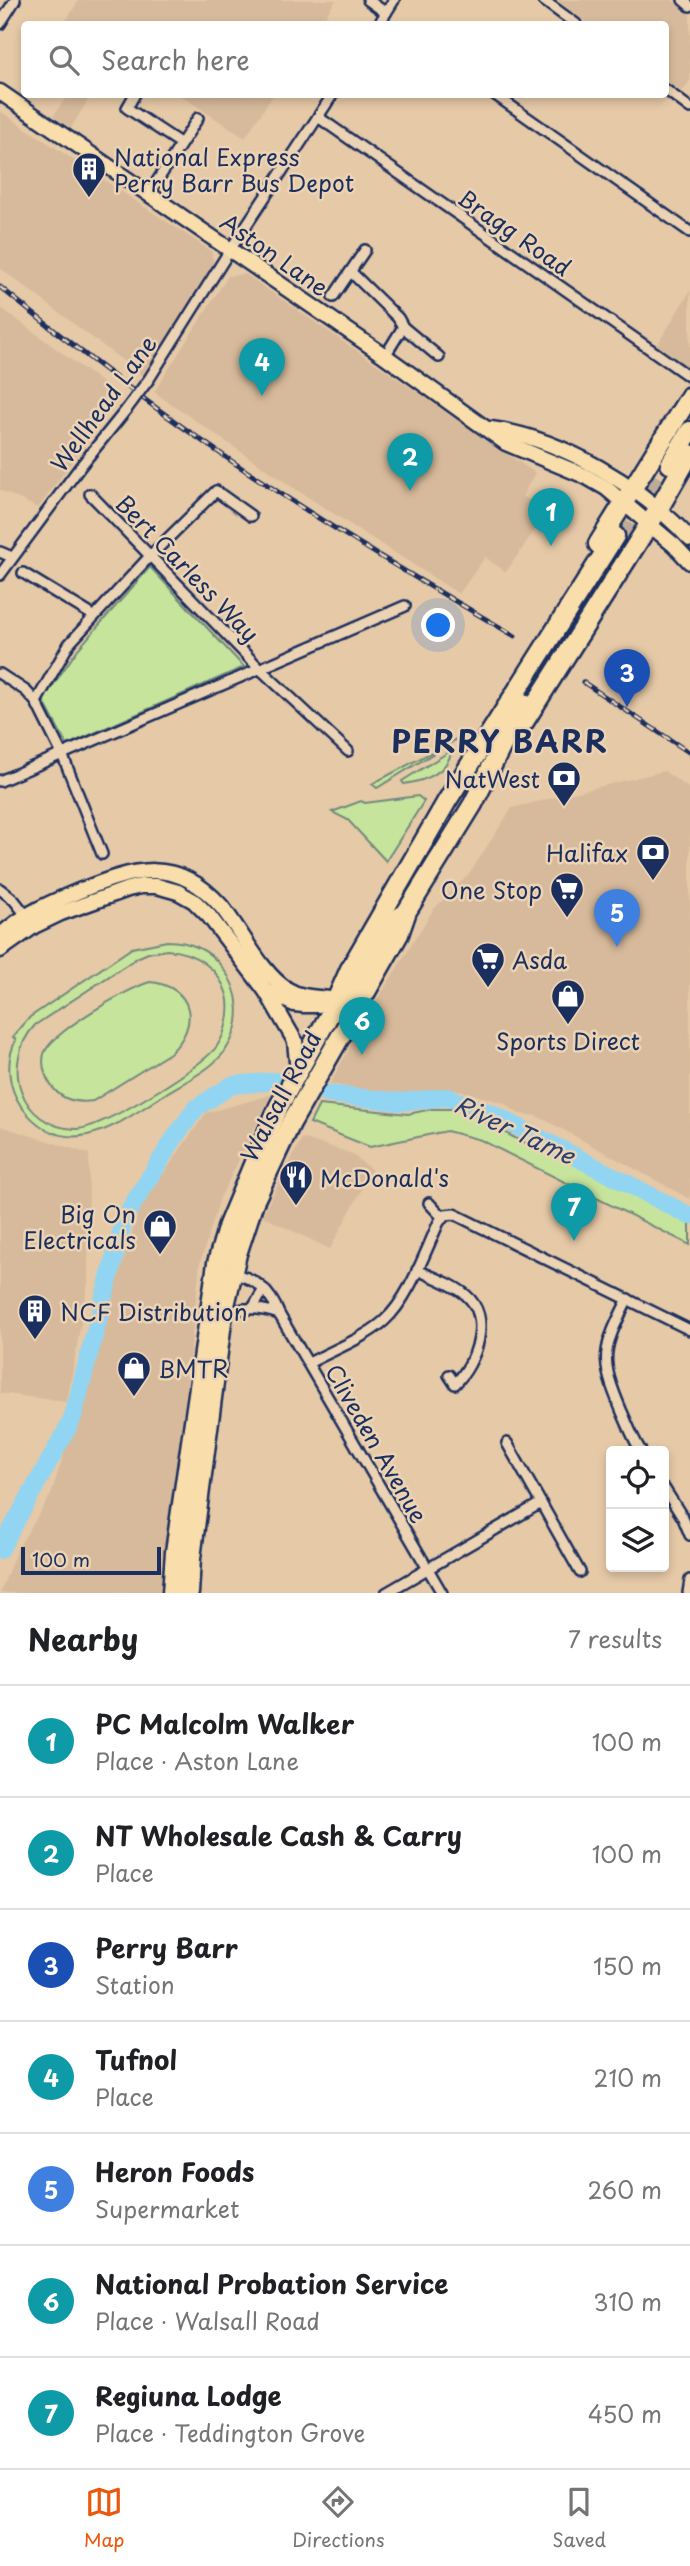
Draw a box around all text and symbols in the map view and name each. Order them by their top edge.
search box [21,21,669,98]
text: Search here [101,40,250,79]
icon: search [45,41,83,79]
place label: National Express Perry Barr Bus Depot [114,139,354,200]
building icon: National Express Perry Barr Bus Depot [70,150,108,199]
street label: Bragg Road [451,180,579,284]
street label: Aston Lane [214,204,336,304]
street label: Wellhead Lane [41,328,165,478]
pin: 4 [239,338,285,396]
pin: 2 [387,433,433,491]
street label: Bert Carless Way [108,486,268,650]
pin: 1 [528,488,574,546]
your location [421,608,455,642]
pin: 3 [604,649,650,707]
district label: PERRY BARR [391,718,609,763]
bank icon: NatWest [545,759,583,808]
place label: NatWest [445,761,540,796]
bank icon: Halifax [634,833,672,882]
place label: Halifax [546,835,628,870]
supermarket icon: One Stop [548,870,586,919]
place label: One Stop [441,872,542,907]
pin: 5 [594,889,640,947]
supermarket icon: Asda [469,940,507,989]
place label: Asda [512,942,567,977]
shop icon: Sports Direct [549,977,587,1026]
pin: 6 [339,997,385,1055]
place label: Sports Direct [496,1023,640,1058]
street label: Walsall Road [231,1024,329,1168]
water label: River Tame [449,1085,582,1173]
restaurant icon: McDonald's [277,1158,315,1207]
place label: McDonald's [320,1160,449,1195]
pin: 7 [551,1183,597,1241]
place label: Big On Electricals [23,1196,136,1257]
shop icon: Big On Electricals [141,1207,179,1256]
building icon: NCF Distribution [16,1292,54,1341]
place label: NCF Distribution [60,1294,247,1329]
shop icon: BMTR [115,1349,153,1398]
place label: BMTR [158,1351,229,1386]
street label: Cliveden Avenue [317,1357,437,1529]
map controls [606,1446,669,1572]
button: locate [606,1446,669,1509]
button: layers [606,1509,669,1572]
scale bar [21,1544,161,1576]
text: 100 m [32,1545,90,1573]
text: Nearby [28,1616,138,1661]
text: 7 results [568,1621,662,1656]
text: PC Malcolm Walker [95,1704,354,1743]
text: 1 [46,1724,57,1759]
text: 100 m [592,1724,662,1759]
text: Place · Aston Lane [95,1743,299,1778]
text: NT Wholesale Cash & Carry [95,1816,462,1855]
text: 2 [43,1836,59,1871]
text: 100 m [592,1836,662,1871]
text: Place [95,1855,154,1890]
text: Perry Barr [95,1928,238,1967]
text: 3 [43,1948,59,1983]
text: 150 m [593,1948,662,1983]
text: Station [95,1967,175,2002]
text: Tufnol [95,2040,177,2079]
text: 4 [43,2060,59,2095]
text: 210 m [594,2060,662,2095]
text: Place [95,2079,154,2114]
text: Heron Foods [95,2152,254,2191]
text: 5 [44,2172,58,2207]
text: 260 m [587,2172,662,2207]
text: Supermarket [95,2191,239,2226]
text: National Probation Service [95,2264,448,2303]
text: 6 [43,2284,59,2319]
text: 310 m [593,2284,662,2319]
text: Place · Walsall Road [95,2303,320,2338]
text: Regiuna Lodge [95,2376,282,2415]
text: 7 [44,2396,58,2431]
text: 450 m [588,2396,662,2431]
text: Place · Teddington Grove [95,2415,365,2450]
tab: Map [84,2483,124,2553]
tab: Directions [292,2483,385,2553]
tab: Saved [552,2483,606,2553]

